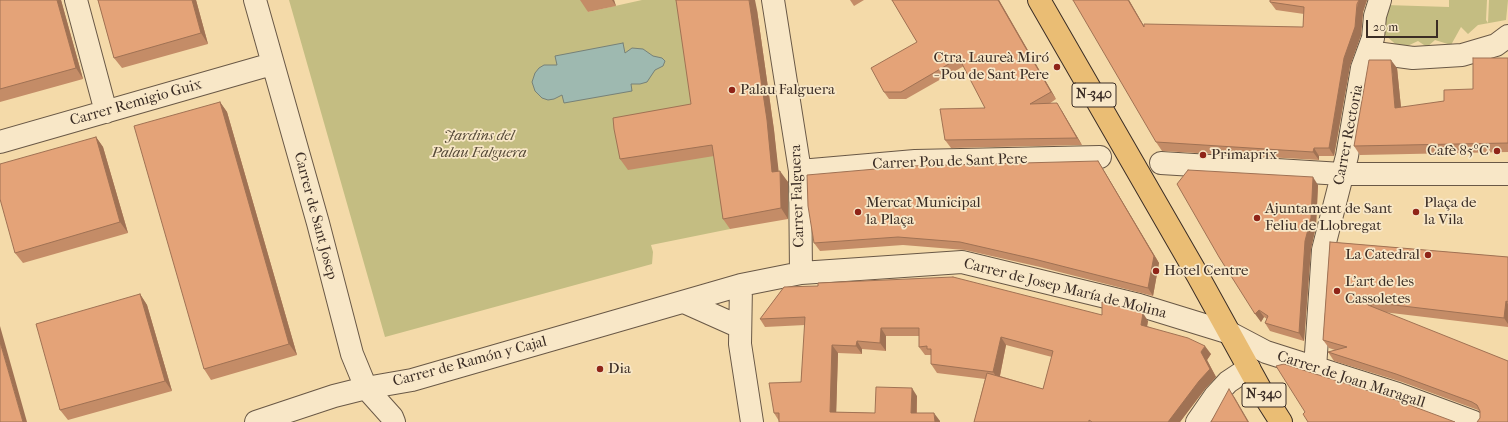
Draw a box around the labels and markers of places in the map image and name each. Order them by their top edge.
place label: Ctra. Laureà Miró - Pou de Sant Pere [934,49,1049,84]
marker: Ctra. Laureà Miró - Pou de Sant Pere [1052,62,1062,72]
place label: Palau Falguera [740,81,835,99]
marker: Palau Falguera [727,85,737,95]
place label: Cafè 85ºC [1427,142,1489,160]
place label: Primaprix [1211,146,1277,164]
marker: Cafè 85ºC [1492,146,1502,156]
marker: Primaprix [1198,150,1208,160]
place label: Mercat Municipal la Plaça [866,194,981,229]
place label: Plaça de la Vila [1424,194,1476,229]
place label: Ajuntament de Sant Feliu de Llobregat [1265,200,1392,235]
marker: Mercat Municipal la Plaça [853,207,863,217]
marker: Plaça de la Vila [1411,207,1421,217]
marker: Ajuntament de Sant Feliu de Llobregat [1252,213,1262,223]
place label: La Catedral [1345,246,1420,264]
marker: La Catedral [1423,250,1433,260]
place label: Hotel Centre [1164,262,1248,280]
marker: Hotel Centre [1151,266,1161,276]
place label: L'art de les Cassoletes [1345,273,1414,308]
marker: L'art de les Cassoletes [1332,286,1342,296]
place label: Dia [608,360,631,378]
marker: Dia [595,364,605,374]

